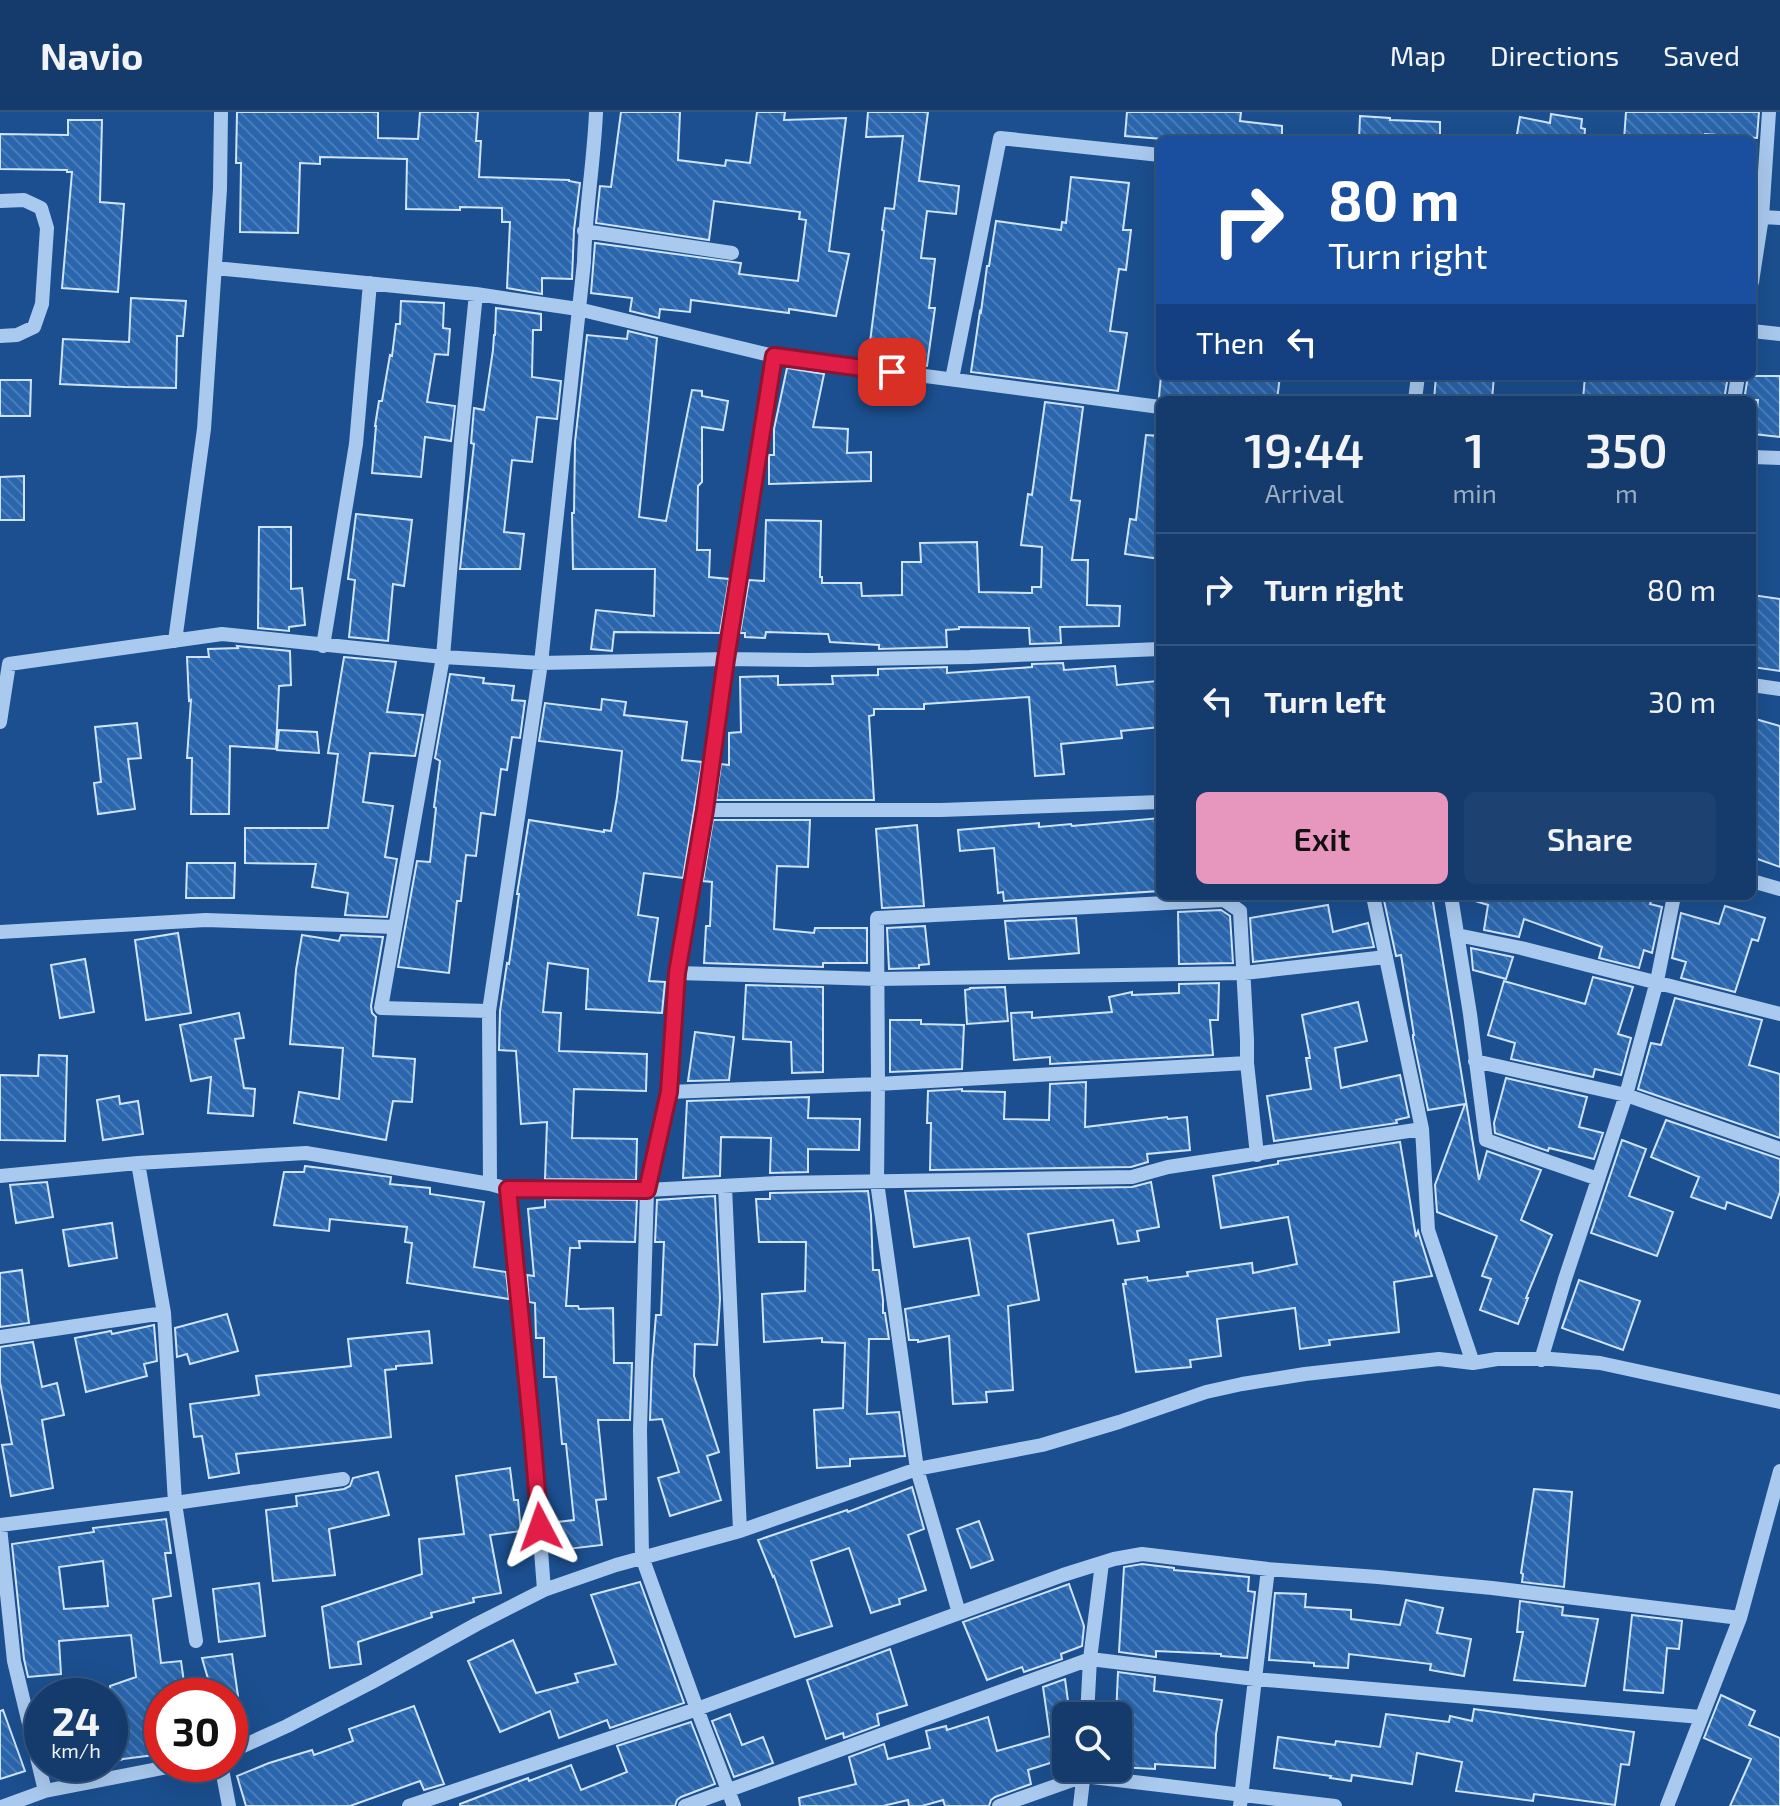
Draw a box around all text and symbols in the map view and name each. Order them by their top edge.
text: Navio [40,32,143,78]
text: Map [1390,38,1446,72]
text: Directions [1490,38,1619,72]
text: Saved [1663,38,1740,72]
text: 80 m [1328,165,1460,232]
icon: right [1196,168,1300,272]
text: Turn right [1328,233,1488,276]
icon: left [1280,320,1324,364]
text: Then [1196,324,1264,360]
pin [858,338,926,406]
icon: arrive [870,350,914,394]
text: 19:44 [1244,420,1364,478]
text: 1 [1465,420,1485,478]
text: 350 [1585,420,1668,478]
text: Arrival [1265,477,1344,508]
text: min [1452,477,1497,508]
text: m [1615,477,1638,508]
icon: right [1196,567,1240,611]
text: Turn right [1264,571,1404,607]
text: 80 m [1647,571,1716,607]
icon: left [1196,679,1240,723]
text: Turn left [1264,683,1386,719]
text: 30 m [1648,683,1716,719]
button: Exit [1196,792,1448,884]
button: Share [1464,792,1716,884]
position arrow [498,1485,582,1569]
speed limit sign: 30 [144,1678,248,1782]
text: 24 [52,1696,100,1744]
map controls [1052,1702,1132,1782]
button: search [1052,1702,1132,1782]
text: km/h [51,1738,101,1762]

